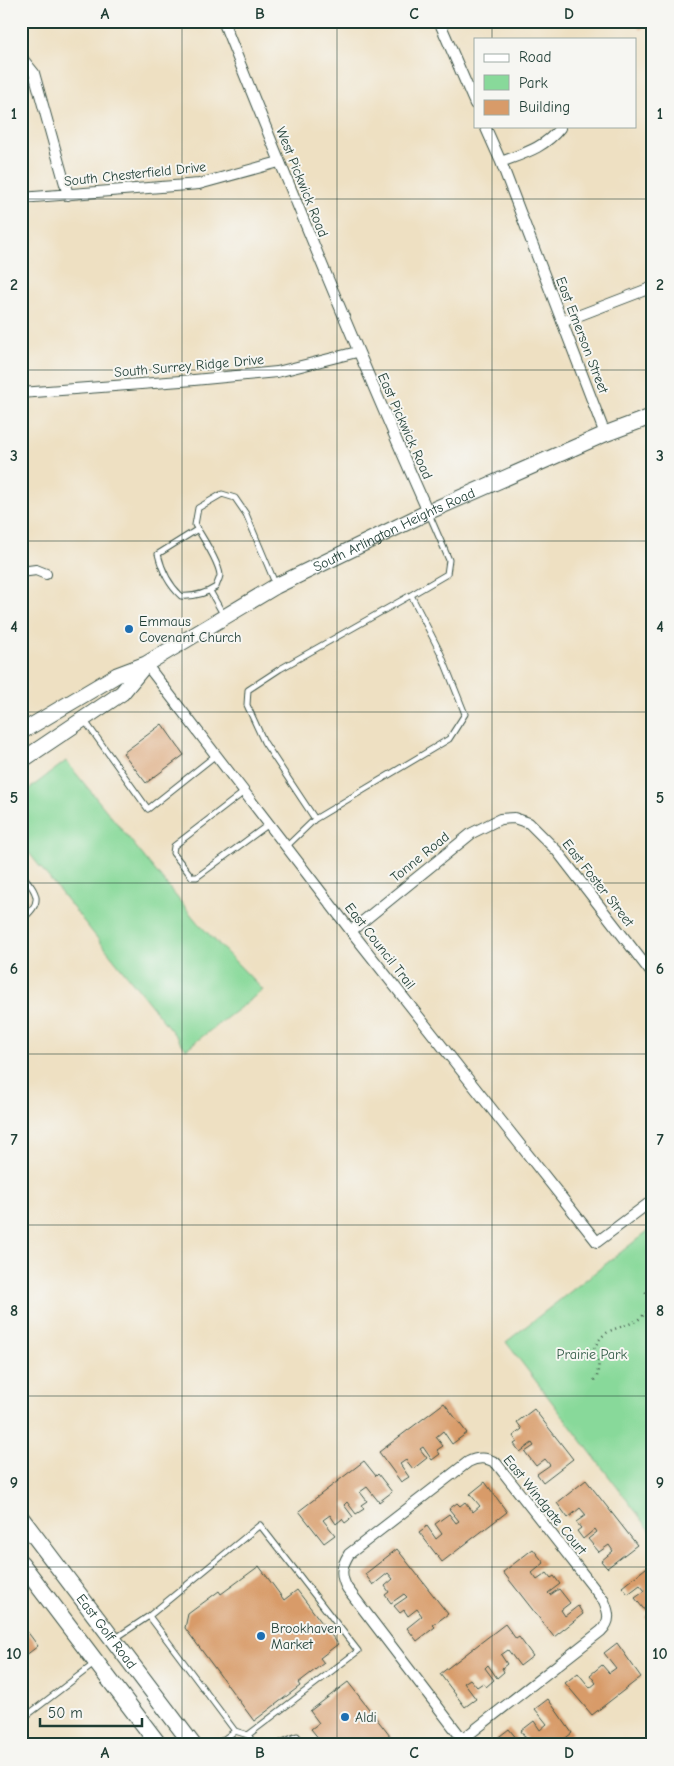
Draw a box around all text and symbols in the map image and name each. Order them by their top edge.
text: A [101,5,110,23]
text: B [255,5,265,23]
text: C [409,5,419,23]
text: D [564,5,574,23]
legend [474,38,636,128]
text: Road [519,48,551,66]
text: Park [519,74,548,92]
text: Building [519,98,570,116]
text: 1 [11,105,17,123]
text: 1 [657,105,663,123]
street label: West Pickwick Road [272,124,332,240]
street label: South Chesterfield Drive [63,158,207,190]
street label: East Emerson Street [552,274,612,397]
text: 2 [10,276,18,294]
text: 2 [656,276,664,294]
street label: South Surrey Ridge Drive [113,351,265,381]
street label: East Pickwick Road [374,370,436,482]
text: 3 [10,447,18,465]
text: 3 [656,447,664,465]
street label: South Arlington Heights Road [310,484,477,575]
place label: Emmaus Covenant Church [139,613,241,646]
text: 4 [10,618,18,636]
text: 4 [656,618,664,636]
marker: Emmaus Covenant Church [123,623,135,635]
text: 5 [10,789,18,807]
text: 5 [656,789,664,807]
street label: Tonne Road [387,828,453,886]
street label: East Foster Street [559,836,638,931]
street label: East Council Trail [341,899,419,993]
text: 6 [10,960,18,978]
text: 6 [656,960,664,978]
text: 7 [10,1131,18,1149]
text: 7 [656,1131,664,1149]
text: 8 [10,1302,18,1320]
text: 8 [656,1302,664,1320]
park label: Prairie Park [557,1346,628,1363]
street label: East Windgate Court [500,1452,591,1559]
text: 9 [10,1474,18,1492]
text: 9 [656,1474,664,1492]
street label: East Golf Road [73,1590,141,1672]
place label: Brookhaven Market [271,1620,342,1653]
marker: Brookhaven Market [255,1630,267,1642]
text: 10 [6,1645,22,1663]
text: 10 [652,1645,668,1663]
scale bar [40,1696,142,1728]
text: 50 m [48,1704,83,1722]
place label: Aldi [355,1709,377,1726]
marker: Aldi [339,1711,351,1723]
text: A [101,1744,110,1762]
text: B [255,1744,265,1762]
text: C [409,1744,419,1762]
text: D [564,1744,574,1762]

